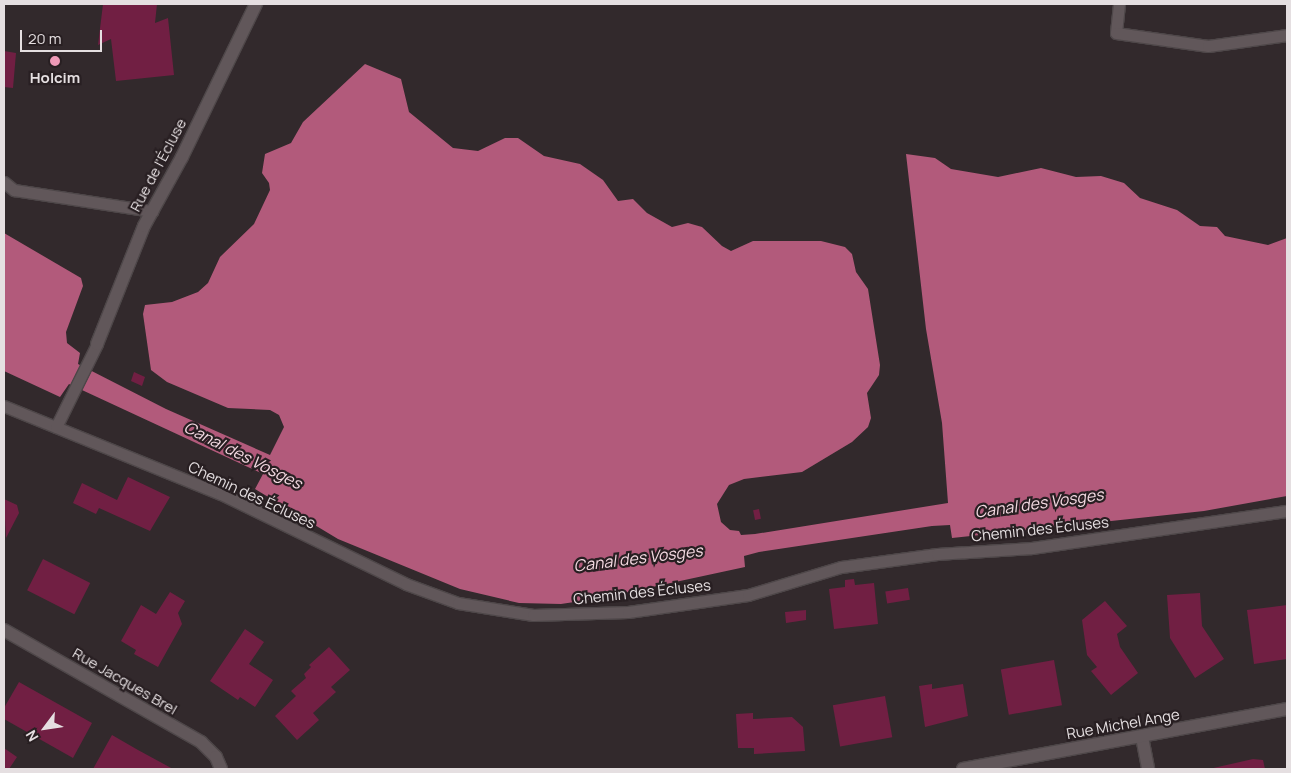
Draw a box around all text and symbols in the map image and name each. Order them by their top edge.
scale bar [22,20,105,52]
text: 20 m [28,28,61,49]
marker: Holcim [49,55,61,67]
place label: Holcim [30,69,80,87]
street label: Rue de l'Écluse [126,115,190,215]
water label: Canal des Vosges [181,417,305,493]
street label: Chemin des Écluses [185,458,319,532]
water label: Canal des Vosges [973,484,1105,522]
street label: Chemin des Écluses [970,513,1110,545]
water label: Canal des Vosges [572,541,704,575]
street label: Chemin des Écluses [572,576,712,608]
street label: Rue Jacques Brel [69,644,181,718]
north arrow [20,703,70,753]
street label: Rue Michel Ange [1065,705,1181,743]
text: N [21,727,42,745]

